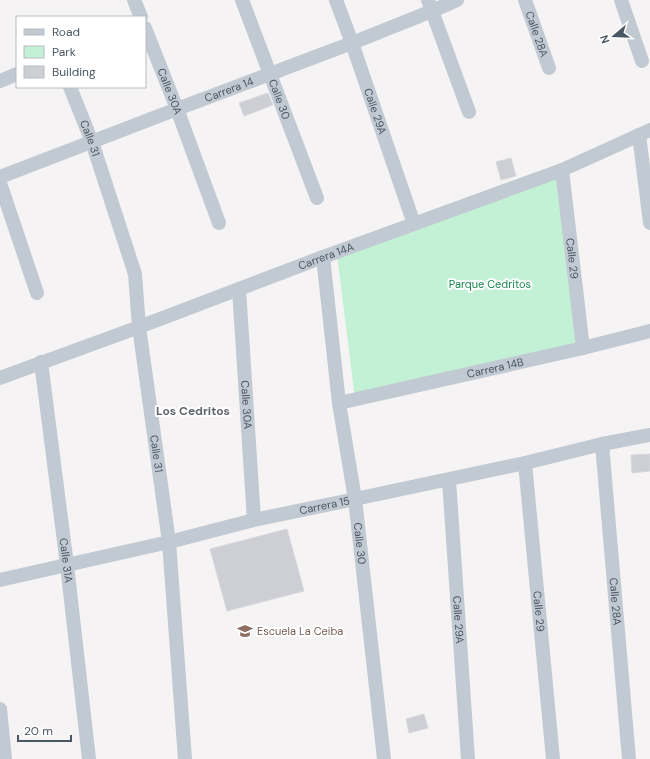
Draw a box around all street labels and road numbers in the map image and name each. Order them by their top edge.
street label: Calle 28A [522,9,552,59]
street label: Calle 30A [154,66,185,116]
street label: Carrera 14 [202,74,256,105]
street label: Calle 30 [266,77,294,121]
street label: Calle 29A [361,86,390,136]
street label: Calle 31 [77,118,103,158]
street label: Calle 29 [563,237,582,280]
street label: Carrera 14A [296,239,356,273]
street label: Carrera 14B [465,355,525,381]
street label: Calle 30A [238,380,255,430]
street label: Calle 31 [147,434,166,473]
street label: Carrera 15 [298,493,351,517]
street label: Calle 30 [351,522,369,565]
street label: Calle 31A [57,537,76,584]
street label: Calle 28A [606,577,625,626]
street label: Calle 29 [530,590,548,633]
street label: Calle 29A [450,595,467,644]

